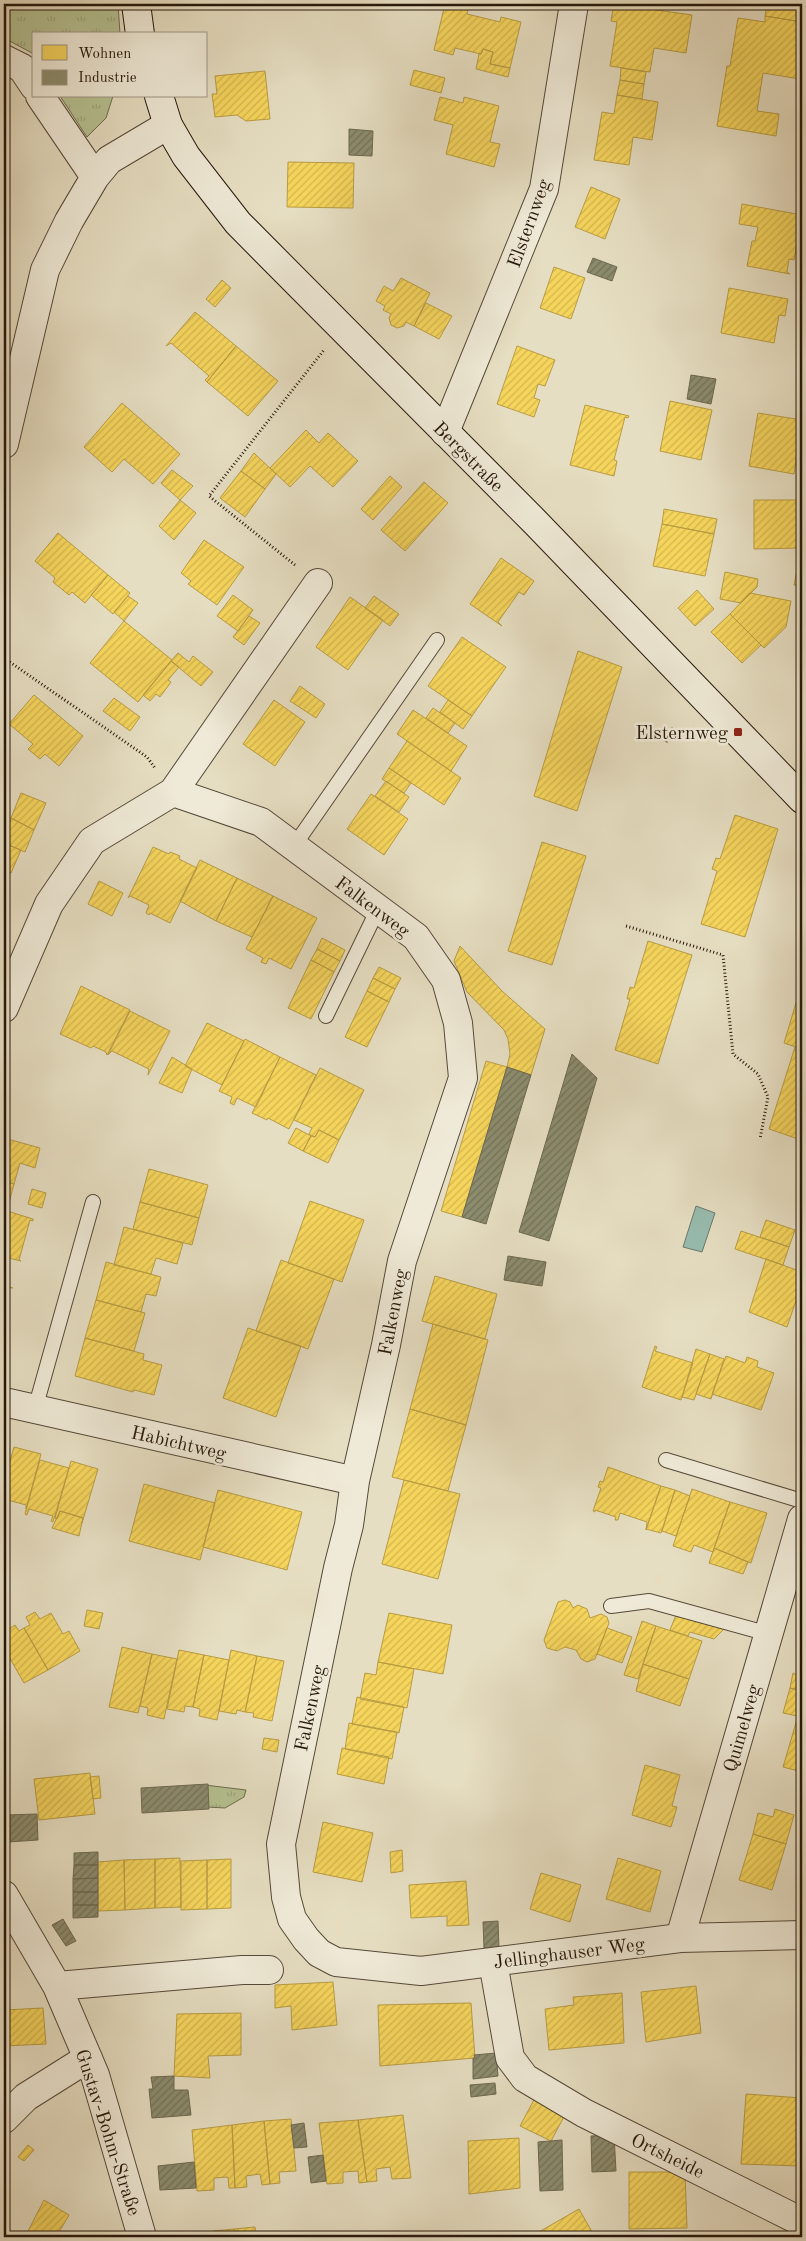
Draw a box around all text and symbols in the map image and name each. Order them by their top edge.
legend [32,32,208,98]
text: Wohnen [78,47,131,62]
text: Industrie [78,71,137,86]
street label: Elsternweg [506,176,555,271]
street label: Bergstraße [428,419,506,497]
place label: Elsternweg [635,725,729,744]
marker: Elsternweg [732,726,744,738]
street label: Falkenweg [331,874,413,942]
street label: Falkenweg [377,1267,412,1357]
street label: Habichtweg [129,1424,229,1465]
street label: Falkenweg [293,1663,330,1753]
street label: Quimelweg [722,1682,765,1775]
street label: Jellinghauser Weg [493,1936,647,1973]
street label: Gustav-Bohm-Straße [71,2047,143,2218]
street label: Ortsheide [627,2131,707,2183]

